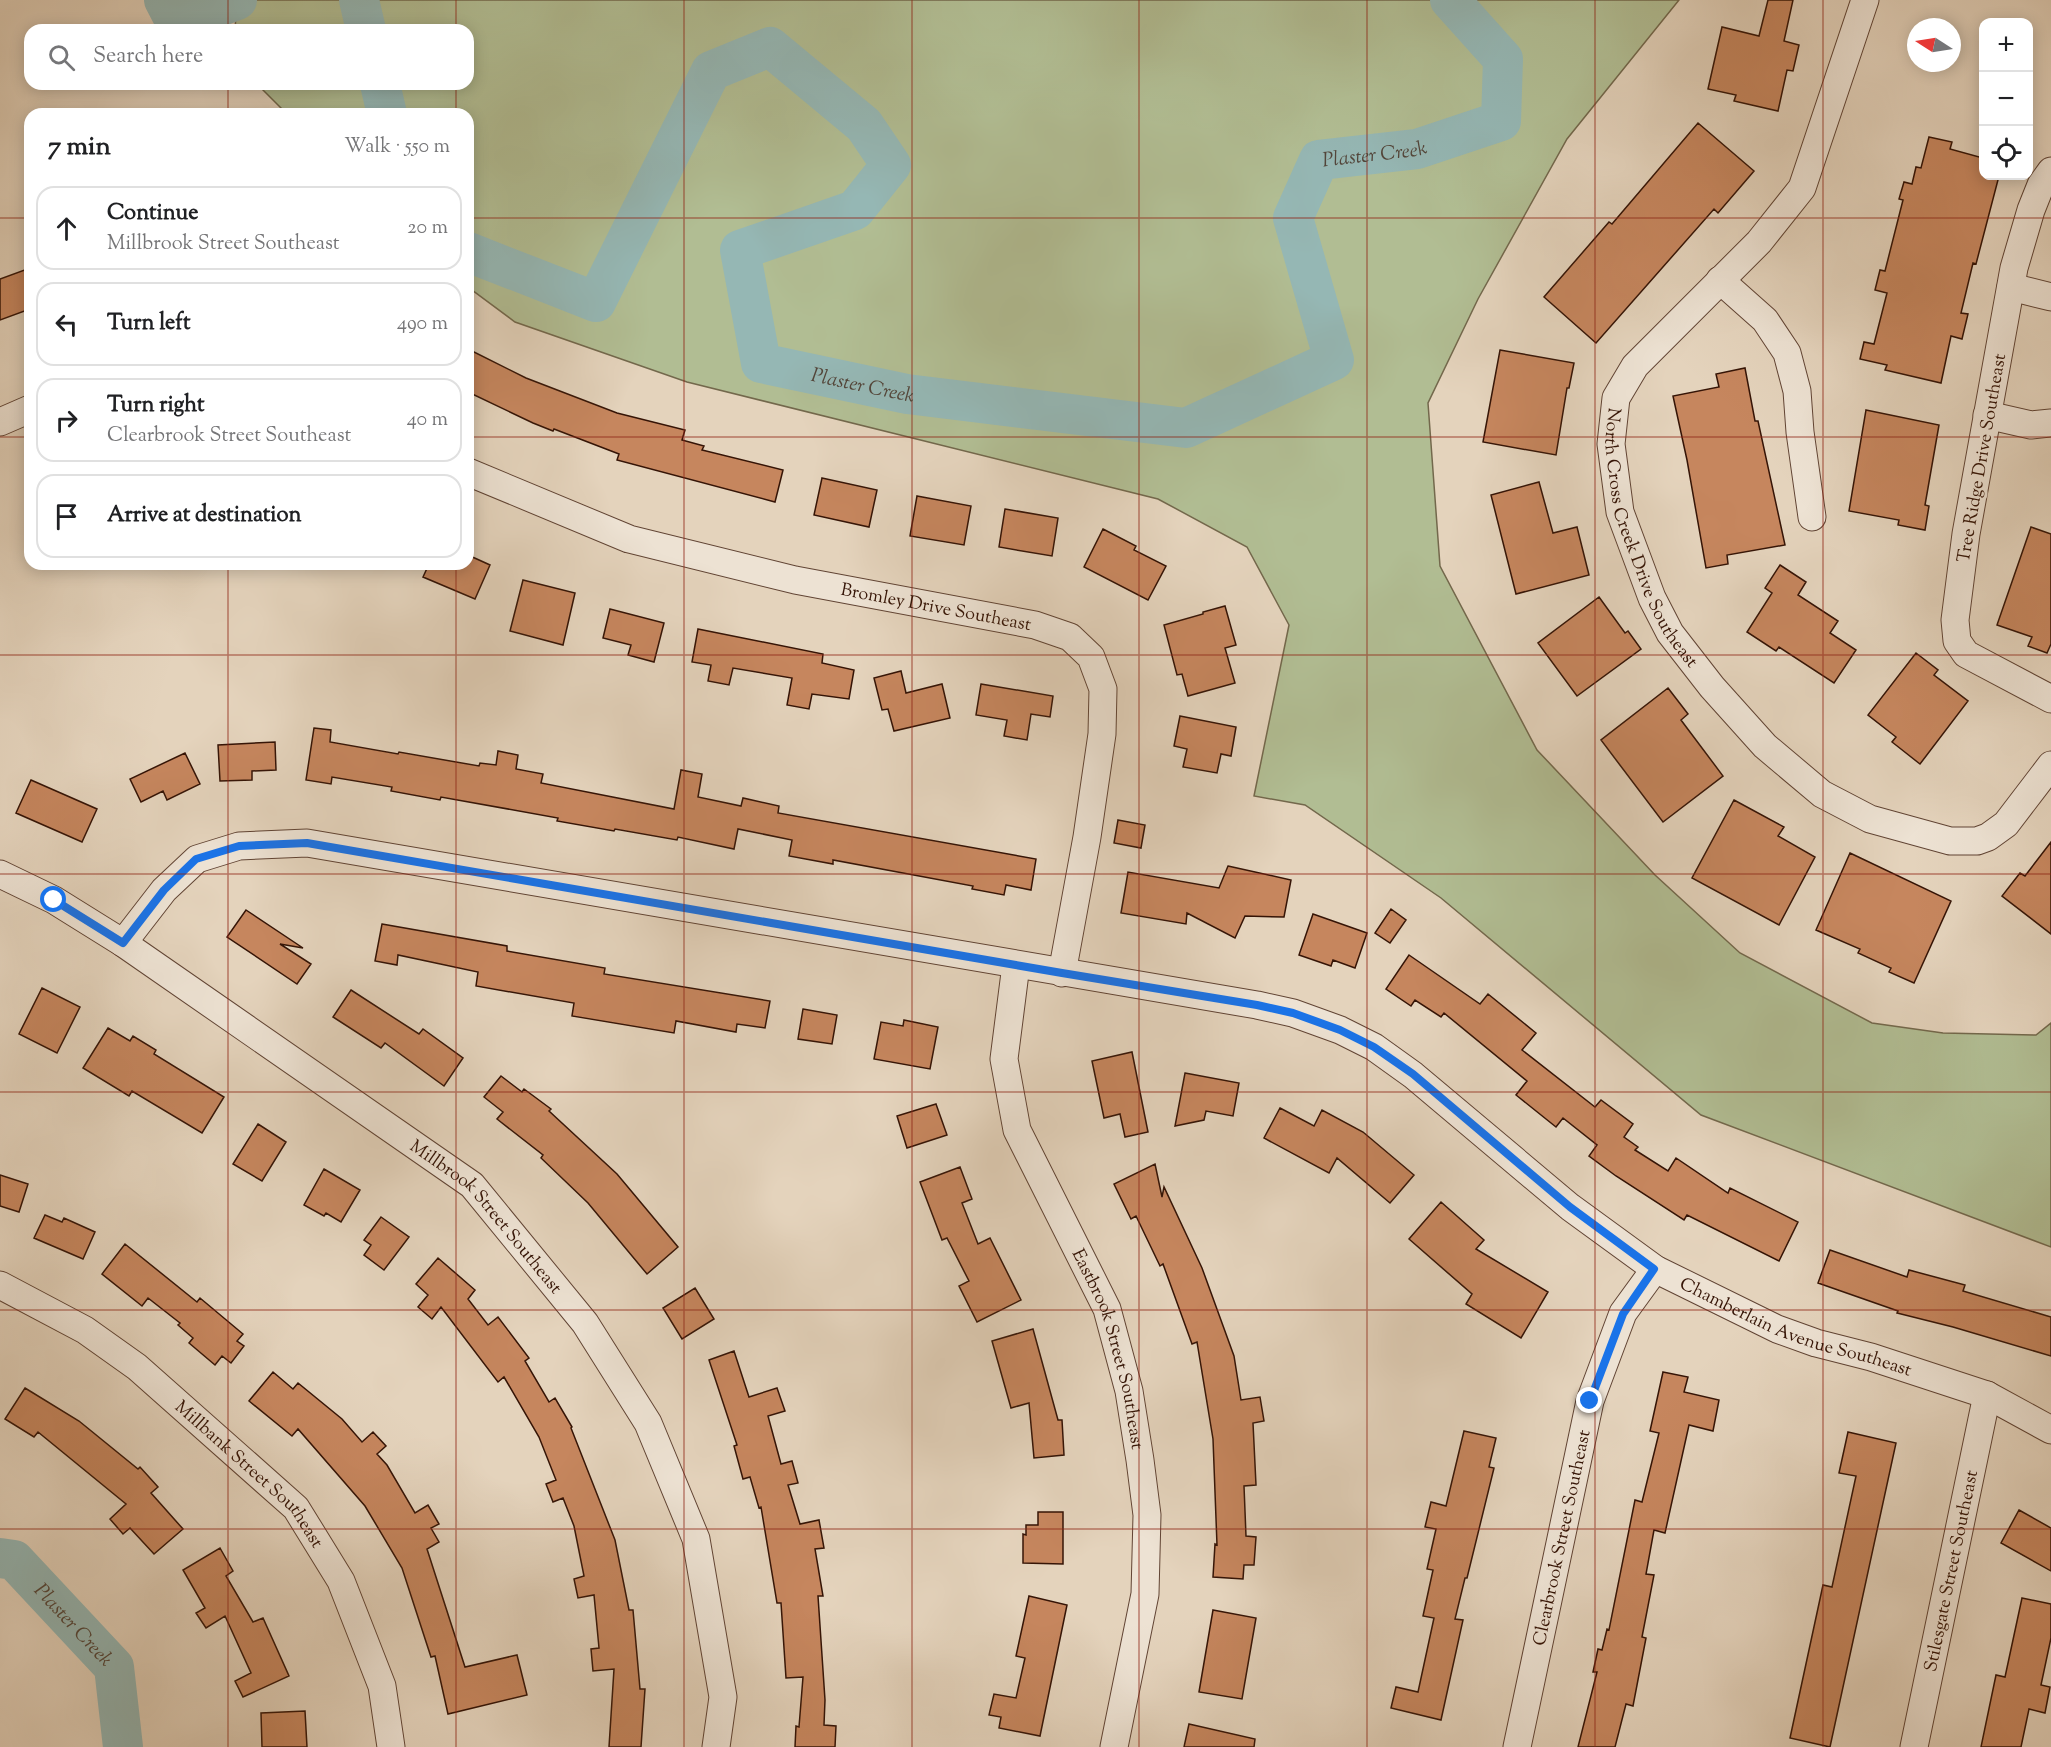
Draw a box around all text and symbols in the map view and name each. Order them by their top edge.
north arrow [1907,18,1961,72]
map controls [1979,18,2033,180]
button: + [1979,18,2033,72]
search box [24,24,474,90]
icon: search [45,41,78,74]
text: Search here [93,41,203,73]
button: − [1979,72,2033,126]
button: locate [1979,126,2033,180]
text: 7 min [48,129,111,166]
text: Walk · 550 m [344,133,450,162]
water label: Plaster Creek [1321,135,1431,177]
text: Continue [107,198,198,230]
icon: ahead [50,212,83,245]
text: 20 m [407,214,448,243]
text: Millbrook Street Southeast [107,230,340,259]
icon: left [50,308,83,341]
text: Turn left [107,308,190,340]
text: 490 m [397,310,448,339]
street label: Tree Ridge Drive Southeast [1952,352,2014,565]
water label: Plaster Creek [808,362,916,412]
text: Turn right [107,390,204,422]
icon: right [50,404,83,437]
text: 40 m [407,406,448,435]
street label: North Cross Creek Drive Southeast [1596,406,1703,674]
text: Clearbrook Street Southeast [107,422,351,451]
icon: arrive [50,500,83,533]
text: Arrive at destination [107,500,302,532]
street label: Bromley Drive Southeast [838,578,1033,639]
route start [40,886,66,912]
street label: Millbrook Street Southeast [404,1135,567,1300]
street label: Eastbrook Street Southeast [1064,1245,1149,1451]
street label: Chamberlain Avenue Southeast [1674,1272,1915,1384]
route end [1576,1387,1602,1413]
street label: Millbank Street Southeast [168,1395,329,1554]
street label: Clearbrook Street Southeast [1528,1428,1599,1648]
street label: Stilesgate Street Southeast [1919,1468,1986,1674]
water label: Plaster Creek [26,1578,118,1674]

